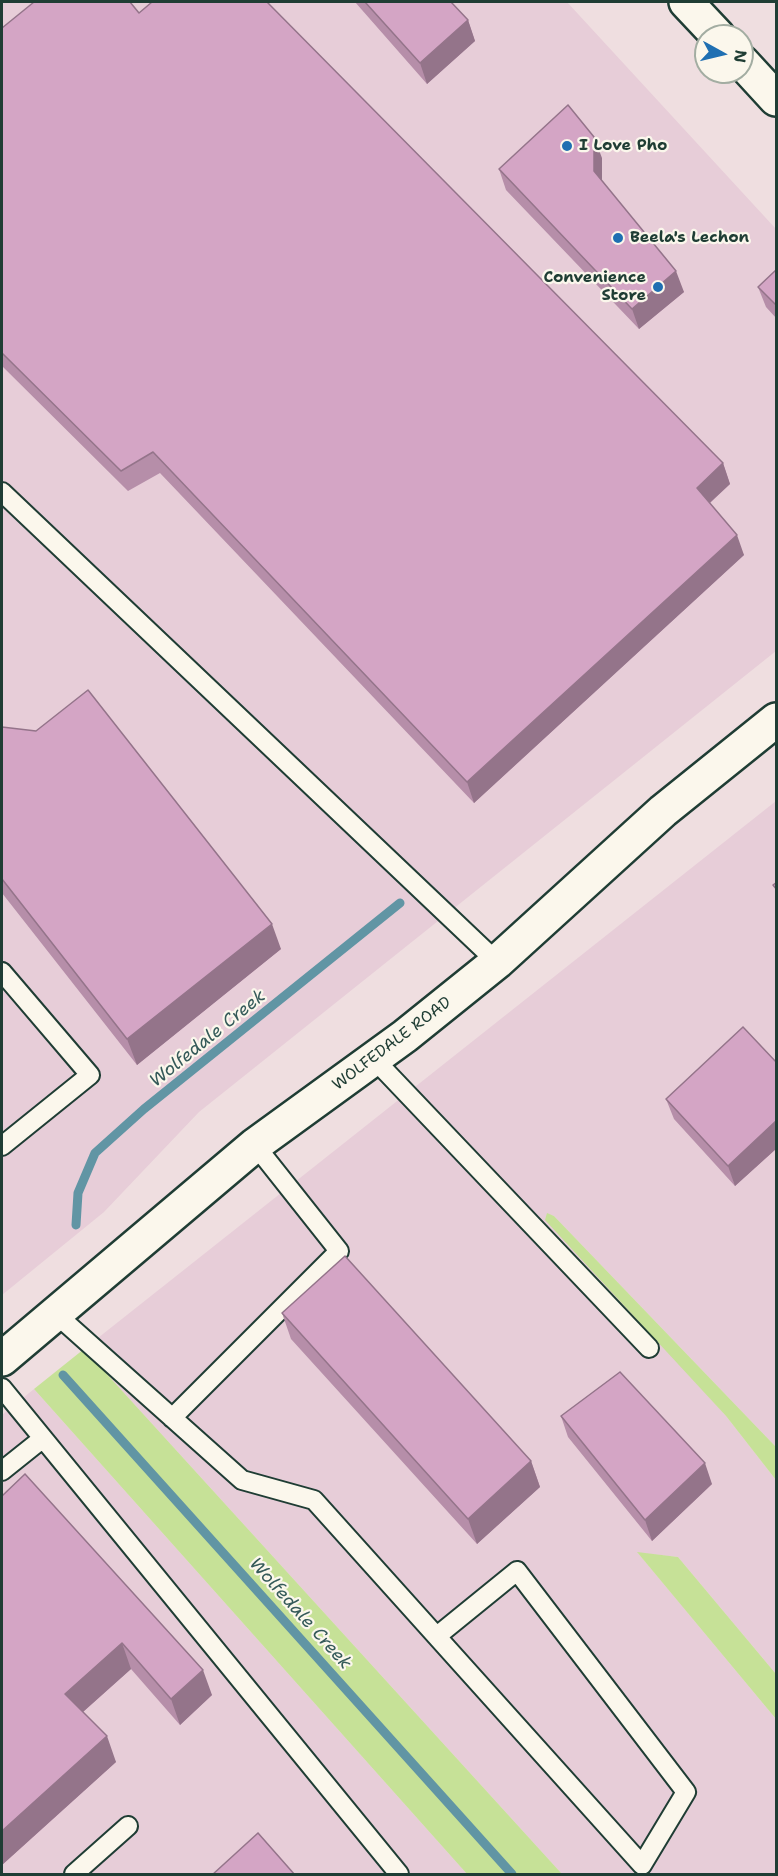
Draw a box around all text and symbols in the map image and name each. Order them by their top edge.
north arrow [694,24,754,84]
text: N [729,49,752,64]
place label: I Love Pho [579,136,667,156]
marker: I Love Pho [560,139,574,153]
place label: Beela's Lechon [630,228,749,248]
marker: Beela's Lechon [611,231,625,245]
place label: Convenience Store [543,268,646,306]
marker: Convenience Store [651,280,665,294]
water label: Wolfedale Creek [146,986,270,1092]
street label: WOLFEDALE ROAD [329,993,455,1095]
water label: Wolfedale Creek [244,1554,356,1674]

